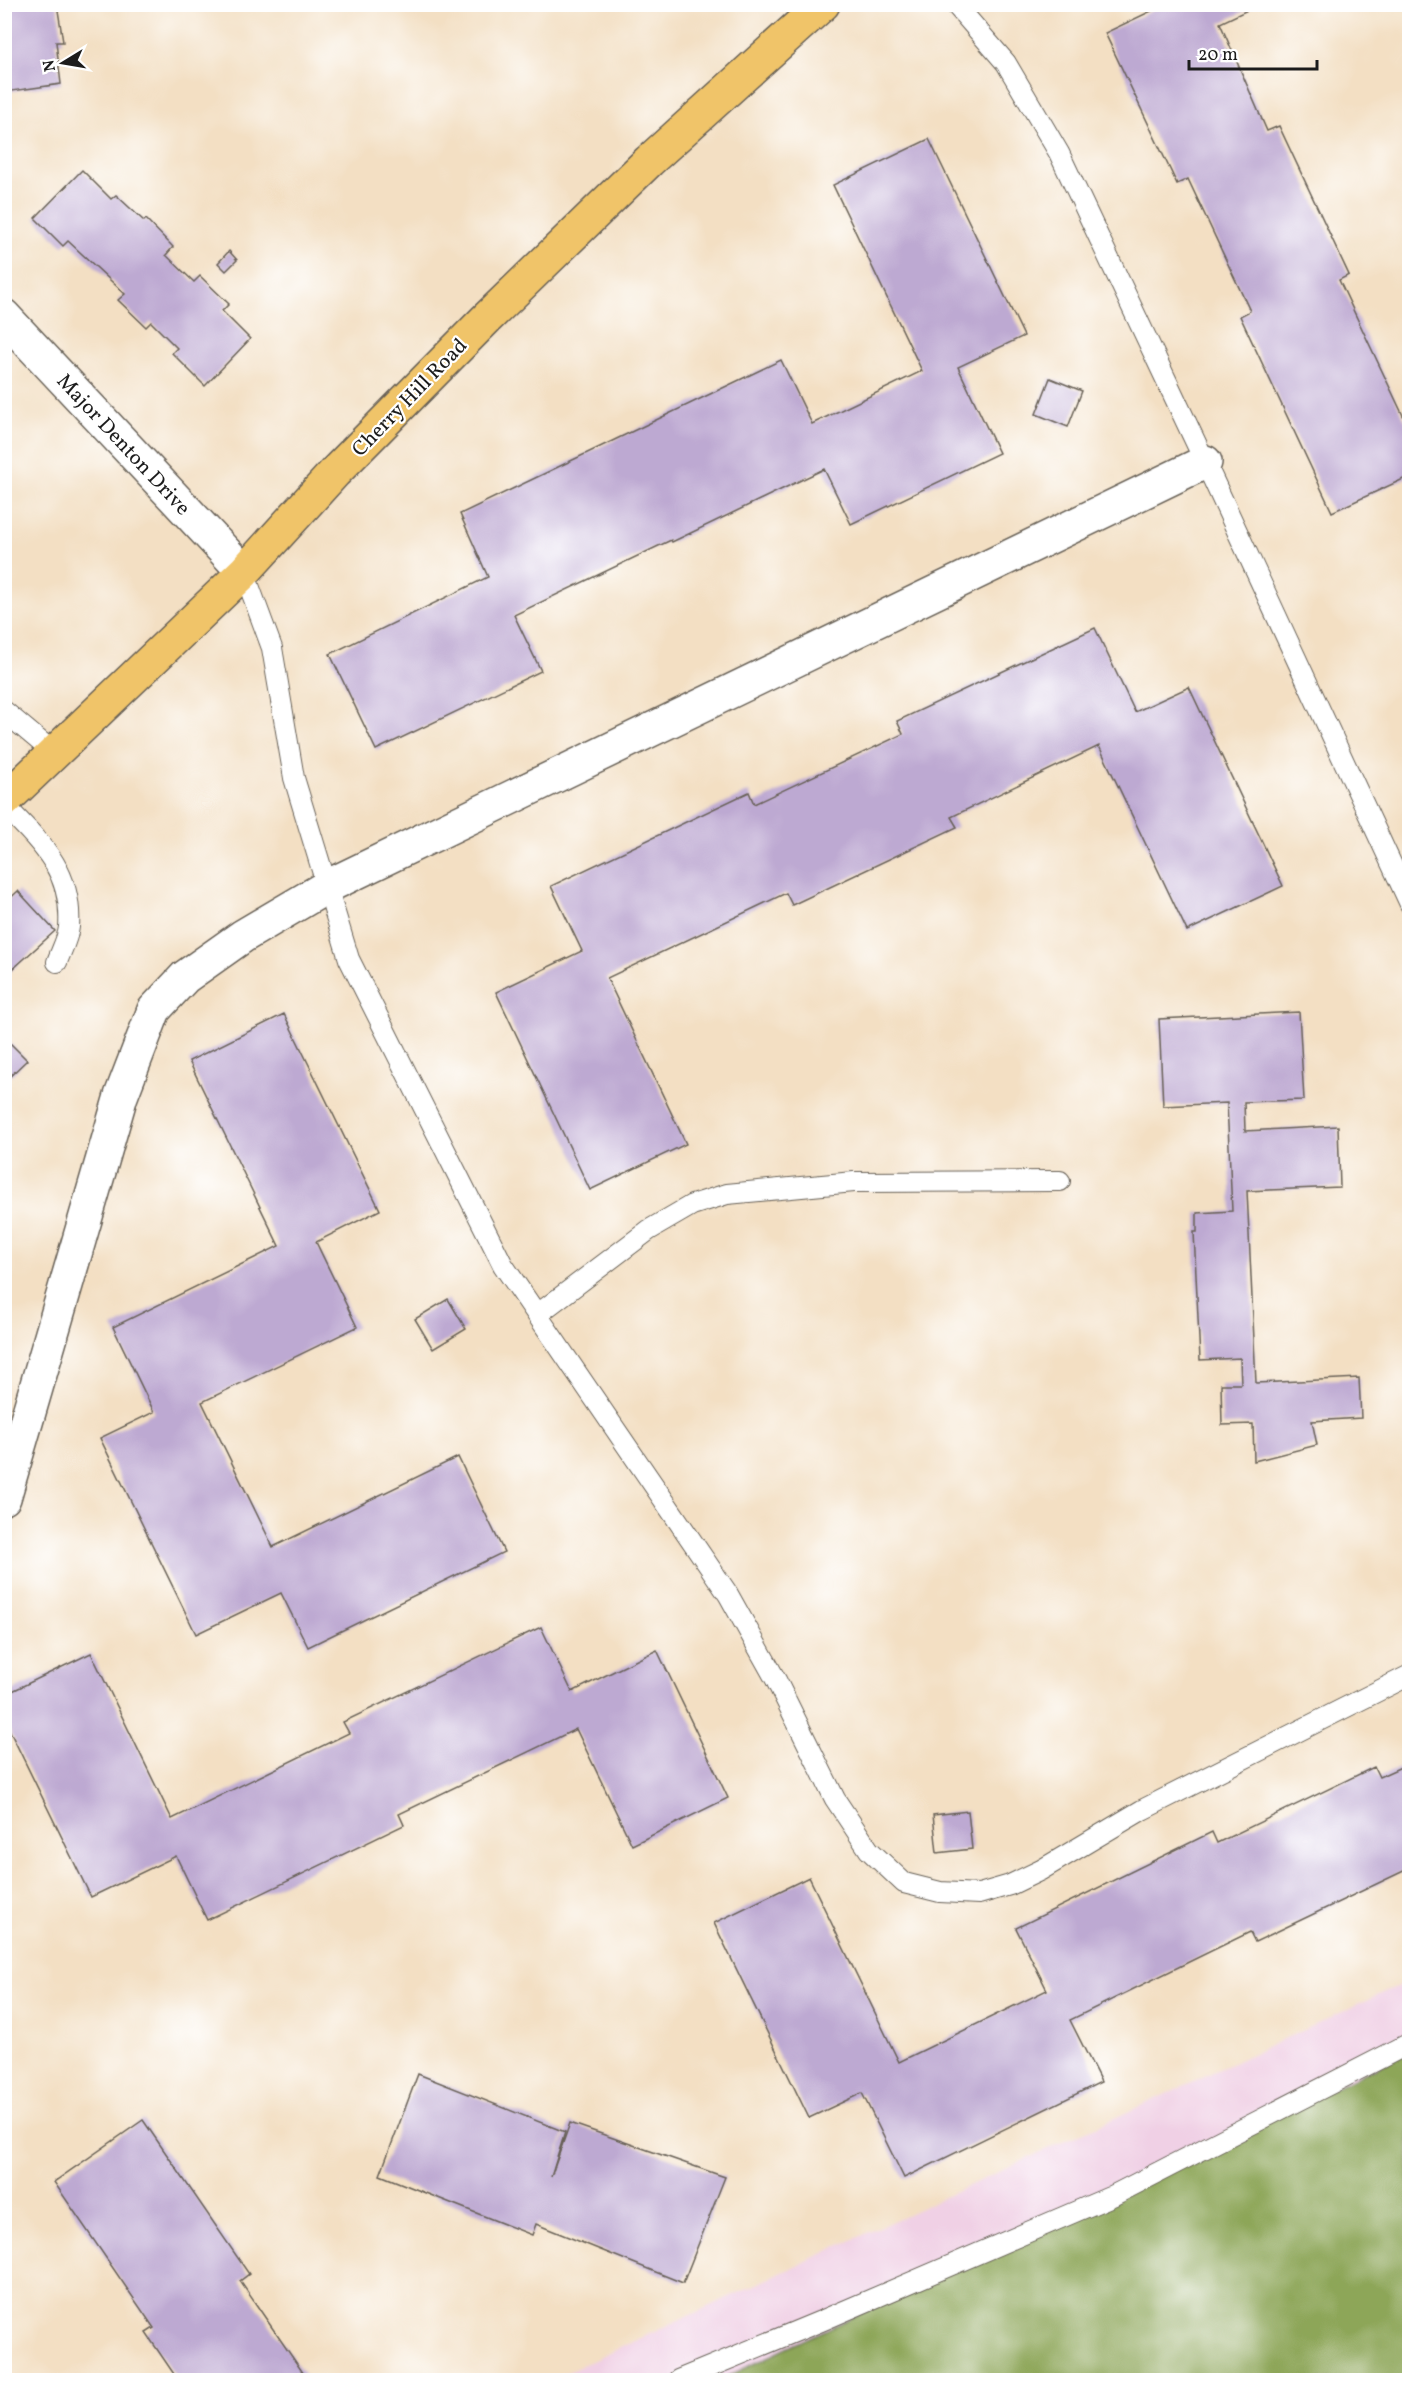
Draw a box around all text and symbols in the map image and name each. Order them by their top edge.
north arrow [33,33,93,93]
scale bar [1189,33,1316,71]
text: 20 m [1198,43,1238,68]
text: N [38,57,62,73]
street label: Cherry Hill Road [346,332,474,464]
street label: Major Denton Drive [49,368,196,522]

